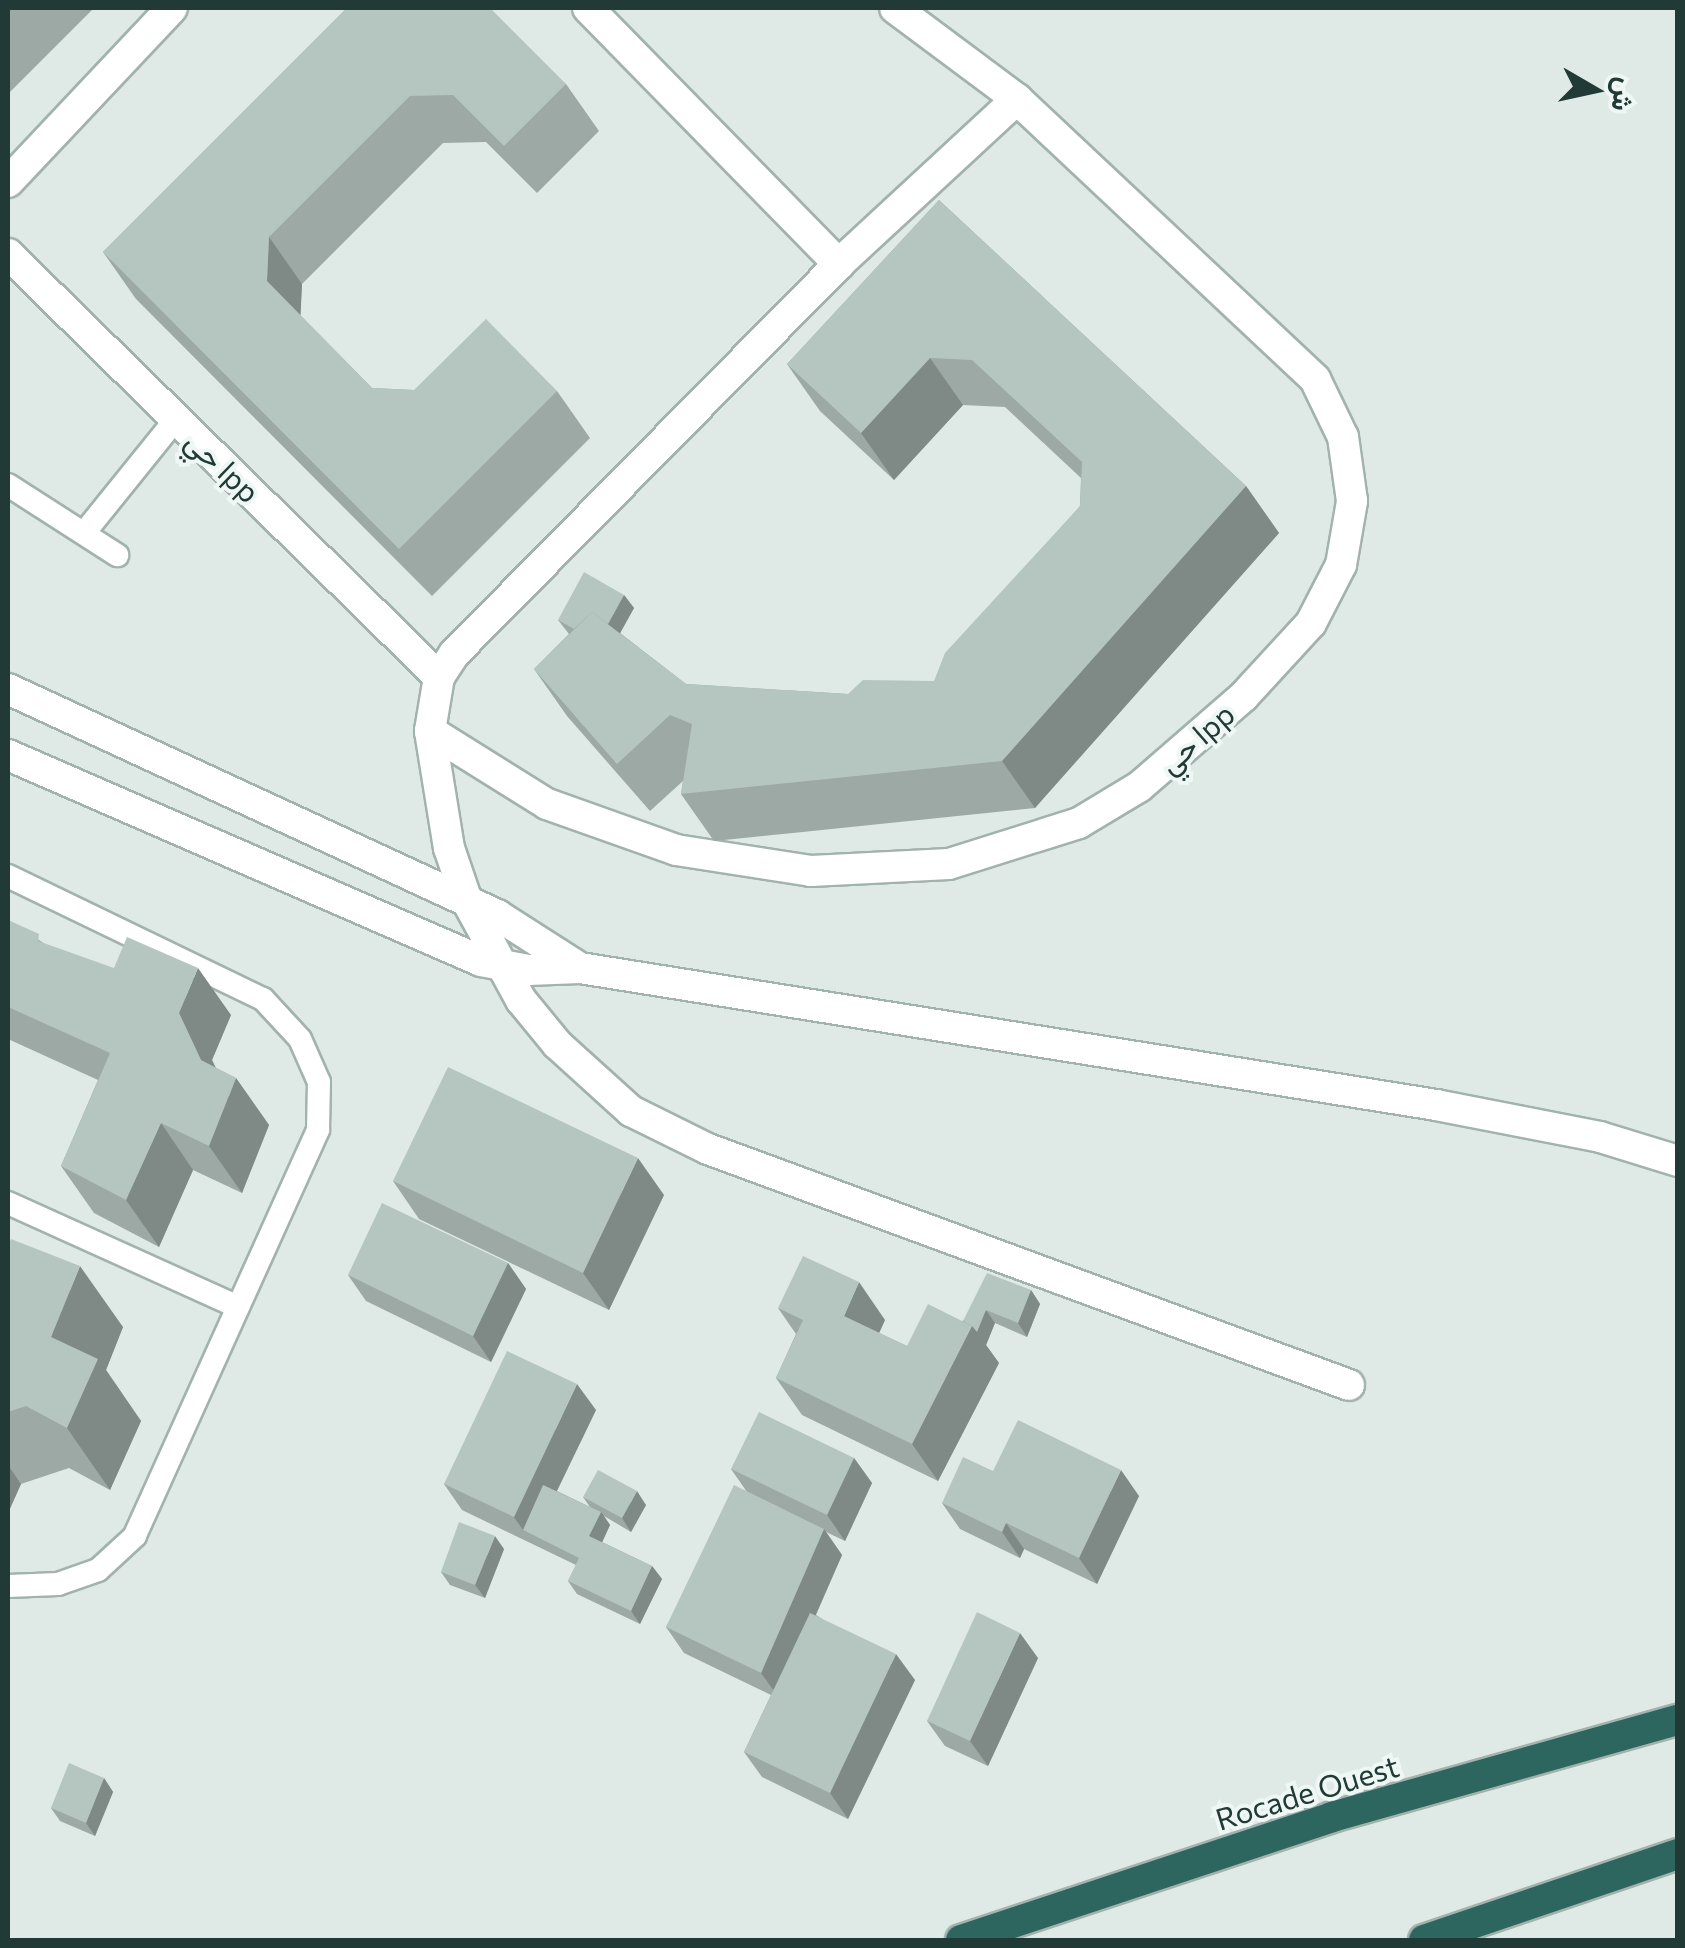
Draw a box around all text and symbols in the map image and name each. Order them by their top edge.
north arrow [1545,40,1645,140]
text: ش [1605,75,1644,114]
street label: حي lpp [179,422,267,510]
street label: حي lpp [1151,695,1241,781]
street label: Rocade Ouest [1211,1747,1403,1837]

